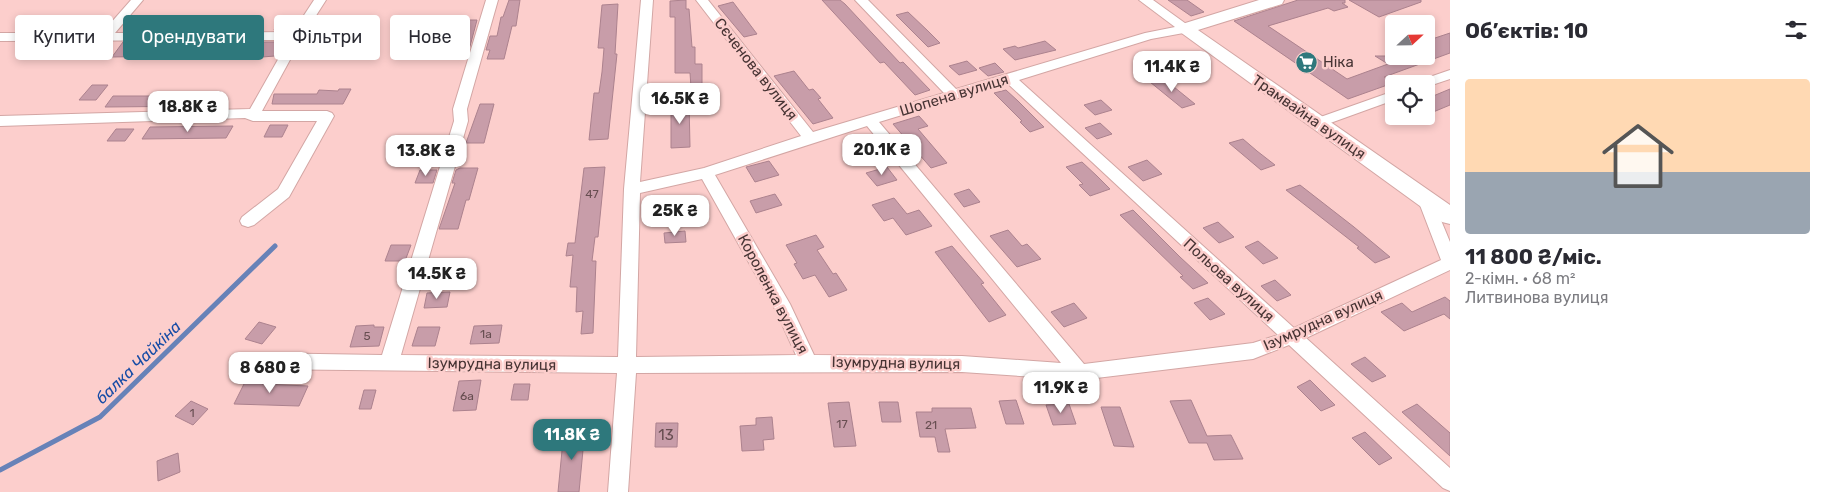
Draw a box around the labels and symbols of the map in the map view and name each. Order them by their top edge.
street label: Сєченова вулиця [711,14,801,124]
north arrow [1385,15,1435,65]
supermarket icon: Ніка [1295,50,1319,74]
pin: 11.4K ₴ [1126,51,1218,93]
place label: Ніка [1323,53,1354,71]
street label: Шопена вулиця [897,70,1011,120]
street label: Трамвайна вулиця [1249,71,1369,163]
pin: 16.5K ₴ [634,82,726,125]
pin: 18.8K ₴ [142,90,234,133]
pin: 13.8K ₴ [380,134,472,177]
pin: 20.1K ₴ [836,134,928,176]
house number: 47 [585,187,599,201]
pin: 25K ₴ [640,194,710,237]
street label: Короленка вулиця [734,231,812,357]
street label: Польова вулиця [1180,235,1278,325]
pin: 14.5K ₴ [391,258,483,300]
street label: Ізумрудна вулиця [1261,286,1385,354]
water label: балка Чайкіна [92,317,185,408]
house number: 1а [480,327,492,341]
house number: 5 [363,329,371,343]
pin: 8 680 ₴ [224,352,316,394]
street label: Ізумрудна вулиця [832,353,960,373]
street label: Ізумрудна вулиця [428,354,556,374]
pin: 11.9K ₴ [1015,372,1107,414]
house number: 6а [460,389,474,403]
house number: 1 [189,406,195,420]
house number: 17 [836,417,848,431]
pin: 11.8K ₴ [526,418,618,461]
house number: 21 [925,418,937,432]
house number: 13 [658,426,674,444]

